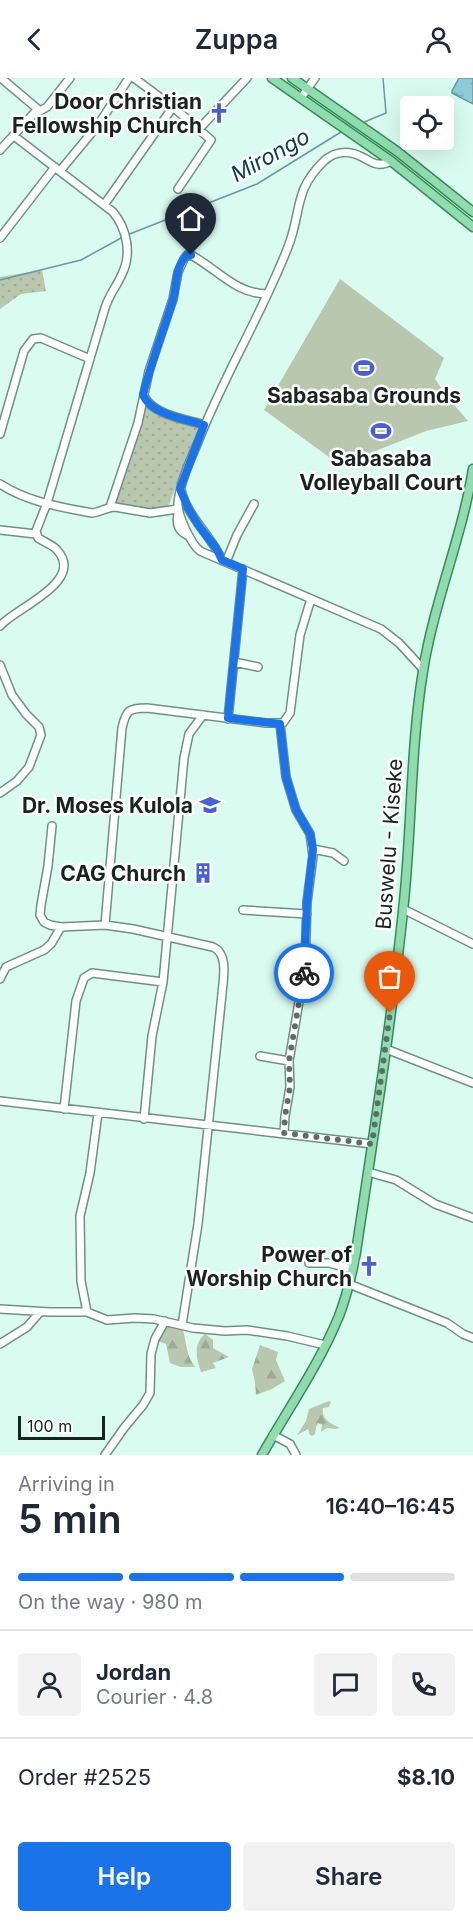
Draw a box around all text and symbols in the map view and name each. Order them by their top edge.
icon: back [18,23,51,56]
text: Zuppa [195,23,278,56]
icon: person [422,23,455,56]
place label: Door Christian Fellowship Church [12,89,202,138]
map controls [400,96,454,150]
button: locate [400,96,454,150]
church icon: Door Christian Fellowship Church [207,101,231,125]
water label: Mirongo [226,123,314,187]
pin [165,193,216,255]
icon: home [174,202,207,235]
sports icon: Sabasaba Grounds [352,356,376,380]
place label: Sabasaba Grounds [267,383,461,408]
sports icon: Sabasaba Volleyball Court [369,419,393,443]
place label: Sabasaba Volleyball Court [299,446,463,495]
street label: Buswelu - Kiseke [371,758,407,930]
place label: Dr. Moses Kulola [22,793,193,818]
school or university icon: Dr. Moses Kulola [198,793,222,817]
place label: CAG Church [60,861,186,886]
building icon: CAG Church [191,861,215,885]
courier [274,943,334,1003]
pin [364,951,415,1013]
icon: bike [288,957,321,990]
icon: bag [373,960,406,993]
place label: Power of Worship Church [186,1242,353,1291]
church icon: Power of Worship Church [357,1254,381,1278]
scale bar [18,1413,105,1440]
text: 100 m [27,1416,72,1436]
text: Arriving in [18,1472,115,1496]
text: 16:40–16:45 [326,1493,455,1519]
text: 5 min [18,1495,122,1542]
text: On the way · 980 m [18,1590,202,1614]
button: person [18,1653,81,1716]
button: chat [314,1653,377,1716]
button: phone [392,1653,455,1716]
text: Jordan [96,1659,171,1685]
text: Courier · 4.8 [96,1685,213,1709]
text: Order #2525 [18,1764,151,1790]
text: $8.10 [397,1764,455,1790]
button: Help [18,1842,231,1911]
button: Share [243,1842,455,1911]

